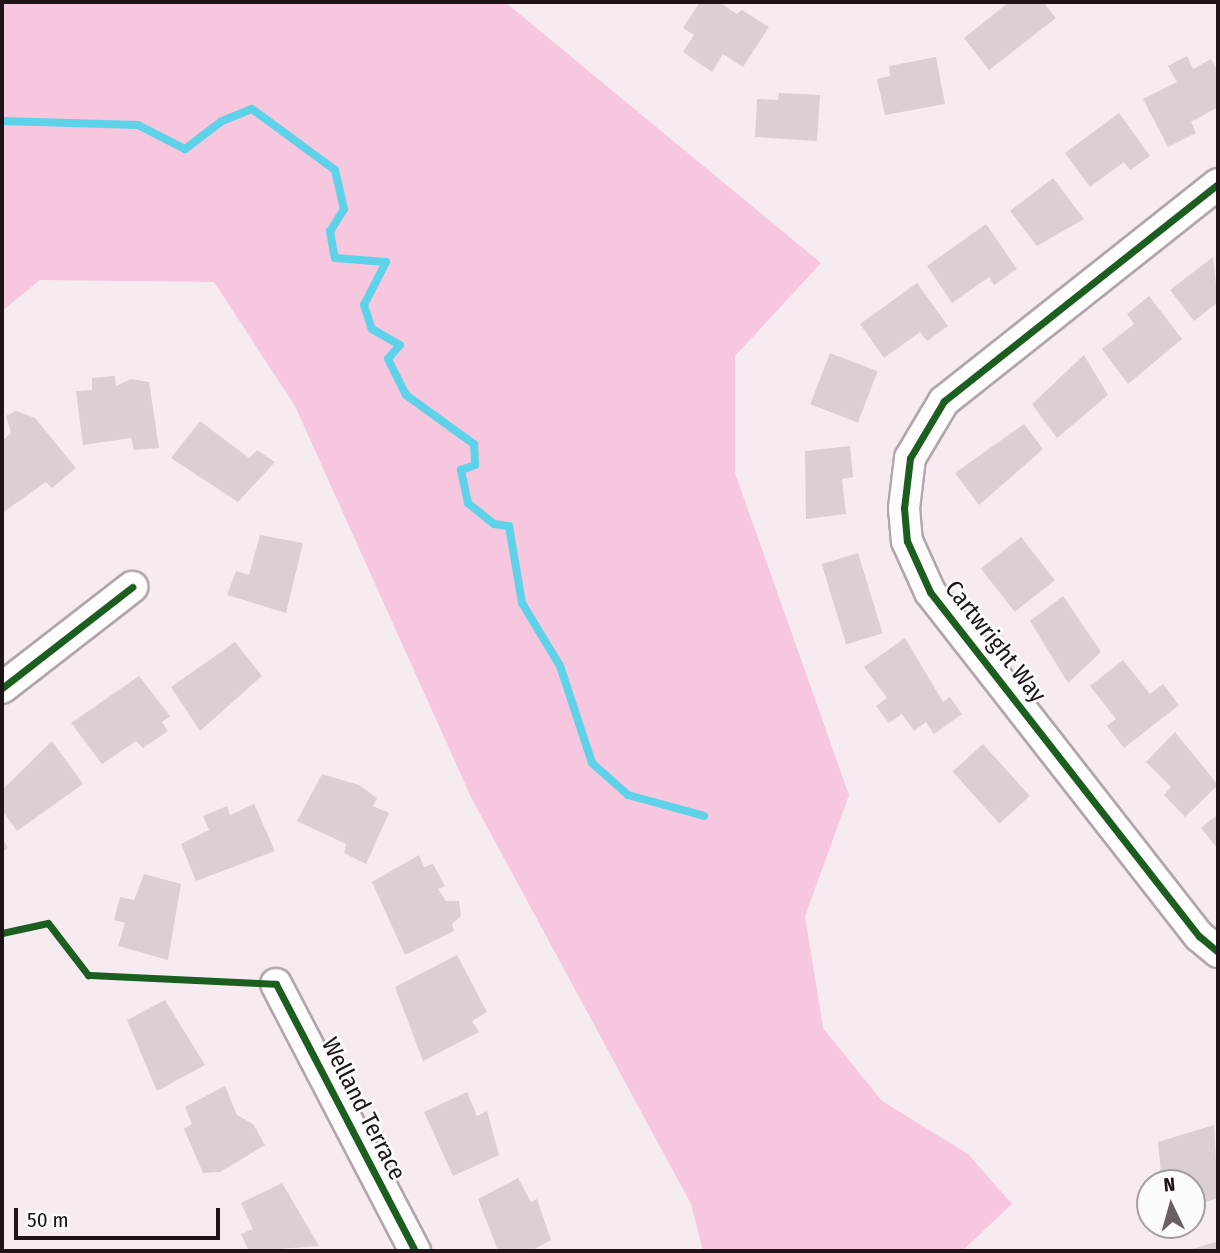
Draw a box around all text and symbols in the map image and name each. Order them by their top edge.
street label: Cartwright Way [938,575,1052,709]
street label: Welland Terrace [315,1033,411,1185]
north arrow [1136,1169,1206,1239]
text: N [1163,1173,1176,1197]
scale bar [18,1194,224,1238]
text: 50 m [27,1207,69,1233]

